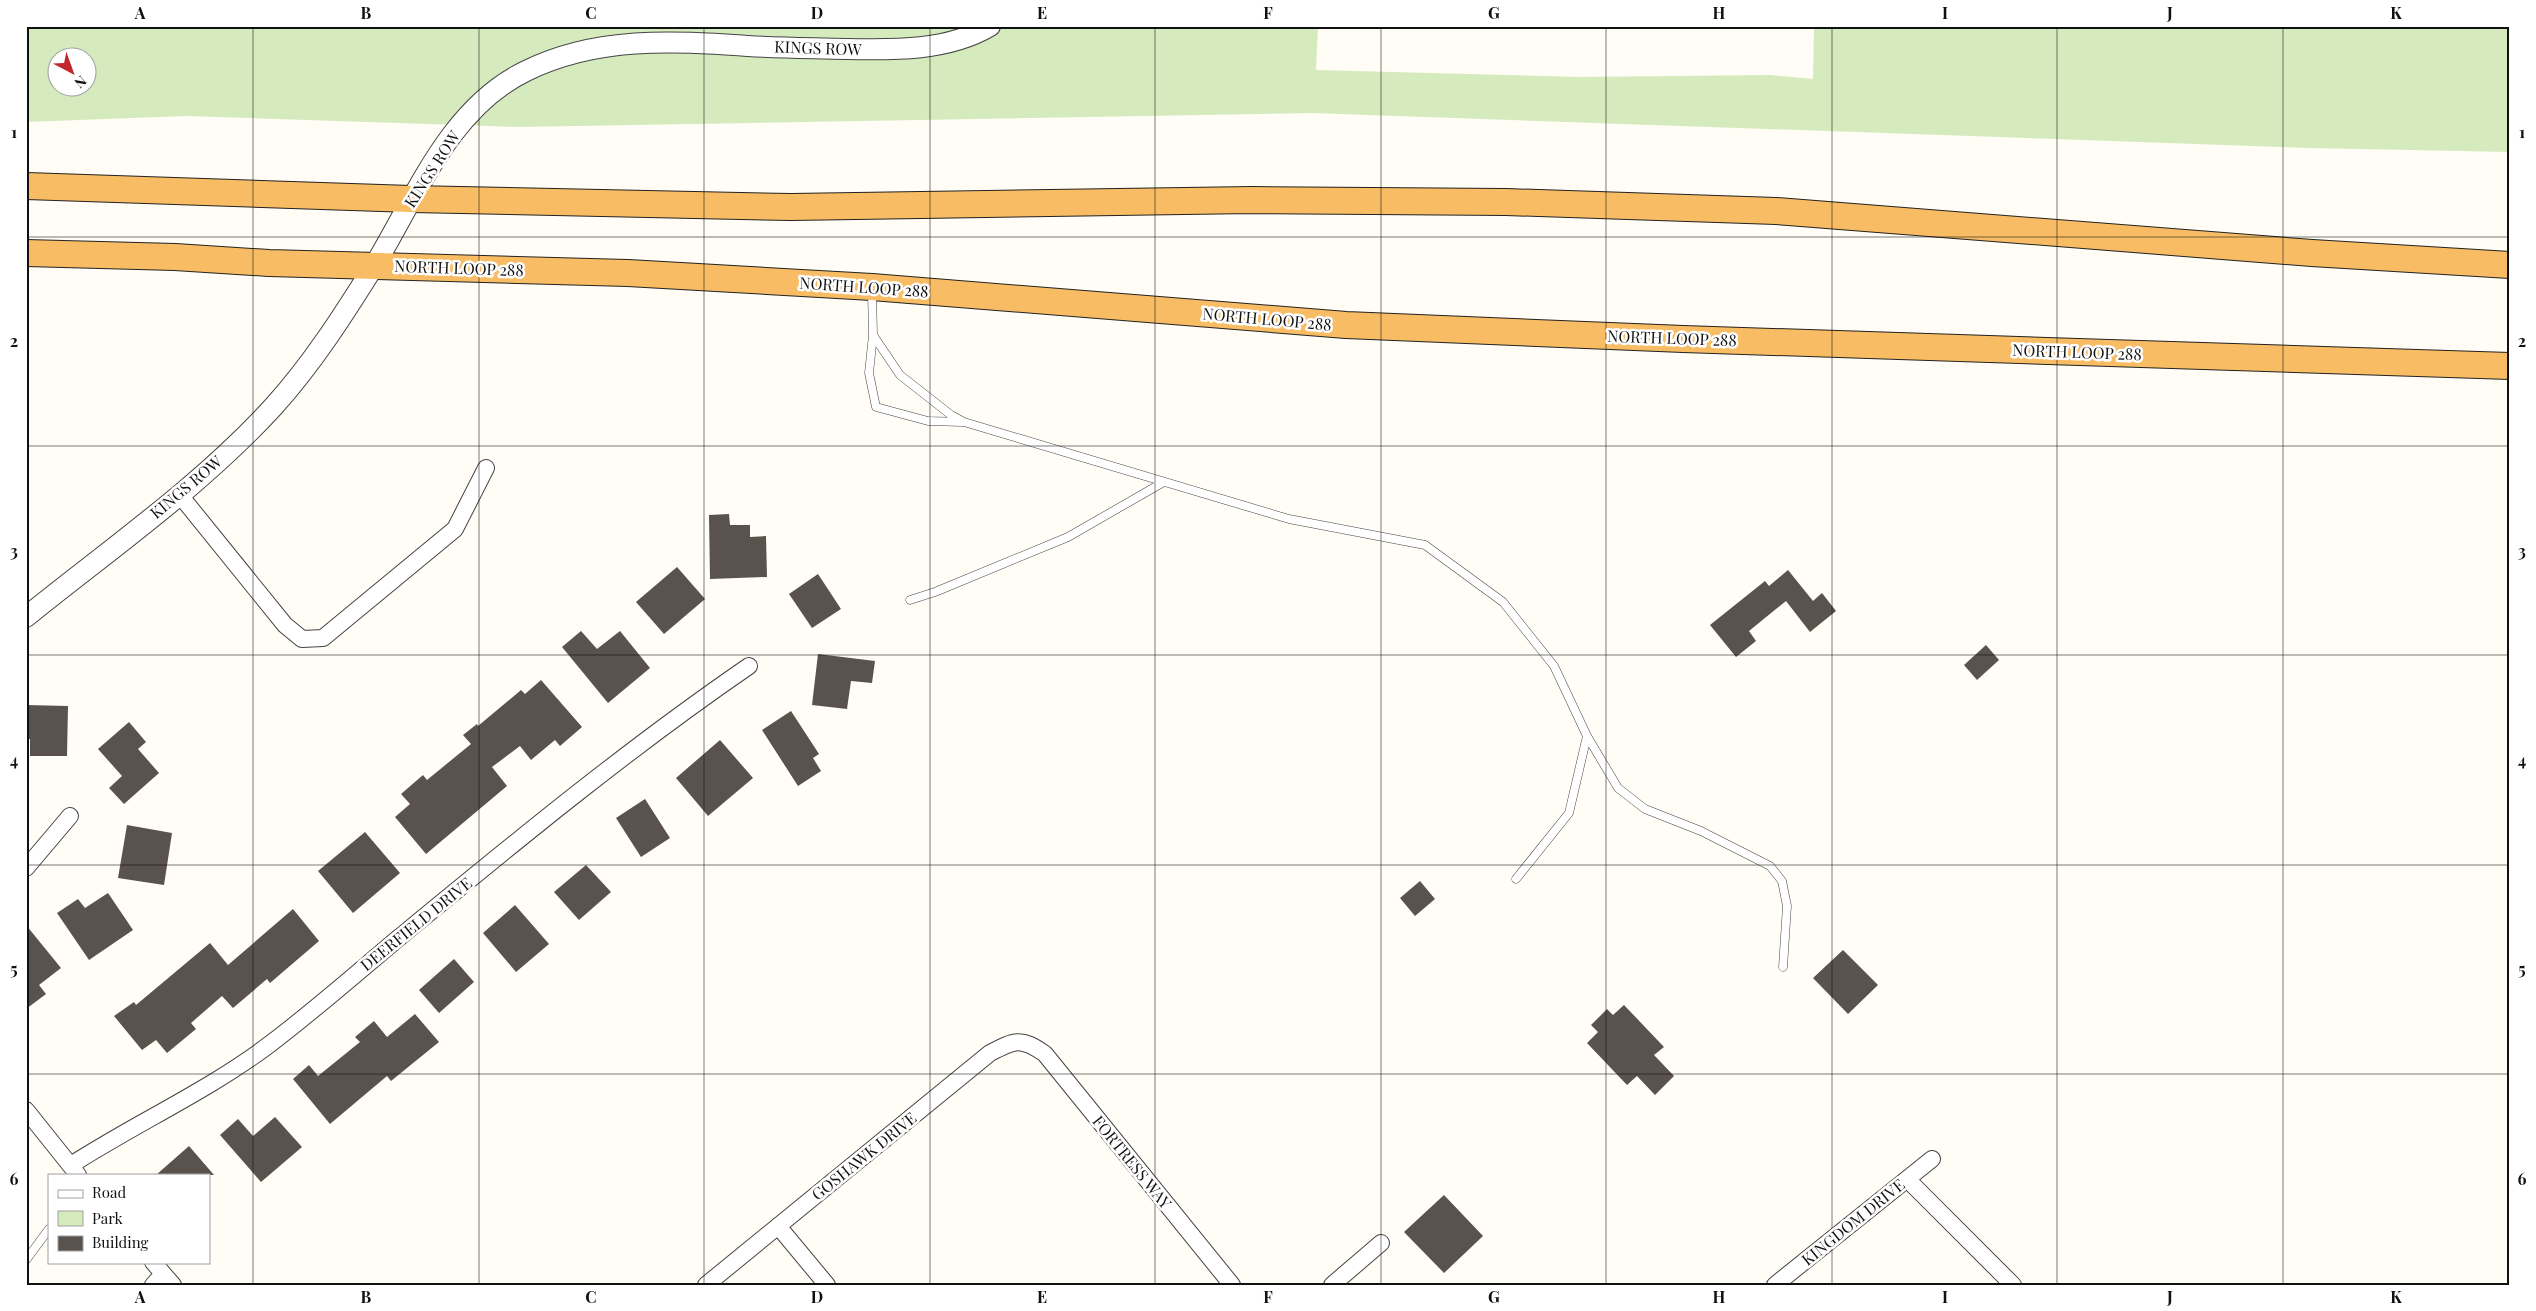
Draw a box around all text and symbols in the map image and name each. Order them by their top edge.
text: A [134,2,146,23]
text: B [361,2,372,23]
text: C [585,2,597,23]
text: D [811,2,823,23]
text: E [1037,2,1047,23]
text: F [1263,2,1273,23]
text: G [1488,2,1500,23]
text: H [1713,2,1726,23]
text: I [1942,2,1948,23]
text: J [2166,2,2173,23]
text: K [2390,2,2402,23]
street label: KINGS ROW [774,35,863,60]
north arrow [48,48,98,98]
text: N [71,72,91,93]
text: 1 [11,121,17,142]
text: 1 [2519,121,2525,142]
street label: KINGS ROW [399,126,464,211]
street label: NORTH LOOP 288 [394,255,524,280]
street label: NORTH LOOP 288 [799,272,929,301]
street label: NORTH LOOP 288 [1202,302,1332,335]
street label: NORTH LOOP 288 [1607,325,1737,350]
text: 2 [10,330,18,351]
text: 2 [2518,330,2526,351]
street label: NORTH LOOP 288 [2012,339,2142,364]
street label: KINGS ROW [145,450,226,523]
text: 3 [10,540,18,561]
text: 3 [2518,540,2526,561]
text: 4 [10,749,18,770]
text: 4 [2518,749,2526,770]
street label: DEERFIELD DRIVE [356,872,476,975]
text: 5 [10,958,18,979]
text: 5 [2518,958,2526,979]
street label: GOSHAWK DRIVE [807,1107,920,1204]
street label: FORTRESS WAY [1088,1111,1177,1213]
text: 6 [10,1168,19,1189]
text: 6 [2518,1168,2527,1189]
legend [48,1174,210,1264]
street label: KINGDOM DRIVE [1797,1174,1908,1270]
text: Road [92,1182,126,1202]
text: Park [92,1208,124,1228]
text: Building [92,1232,149,1252]
text: A [134,1286,146,1307]
text: B [361,1286,372,1307]
text: C [585,1286,597,1307]
text: D [811,1286,823,1307]
text: E [1037,1286,1047,1307]
text: F [1263,1286,1273,1307]
text: G [1488,1286,1500,1307]
text: H [1713,1286,1726,1307]
text: I [1942,1286,1948,1307]
text: J [2166,1286,2173,1307]
text: K [2390,1286,2402,1307]

